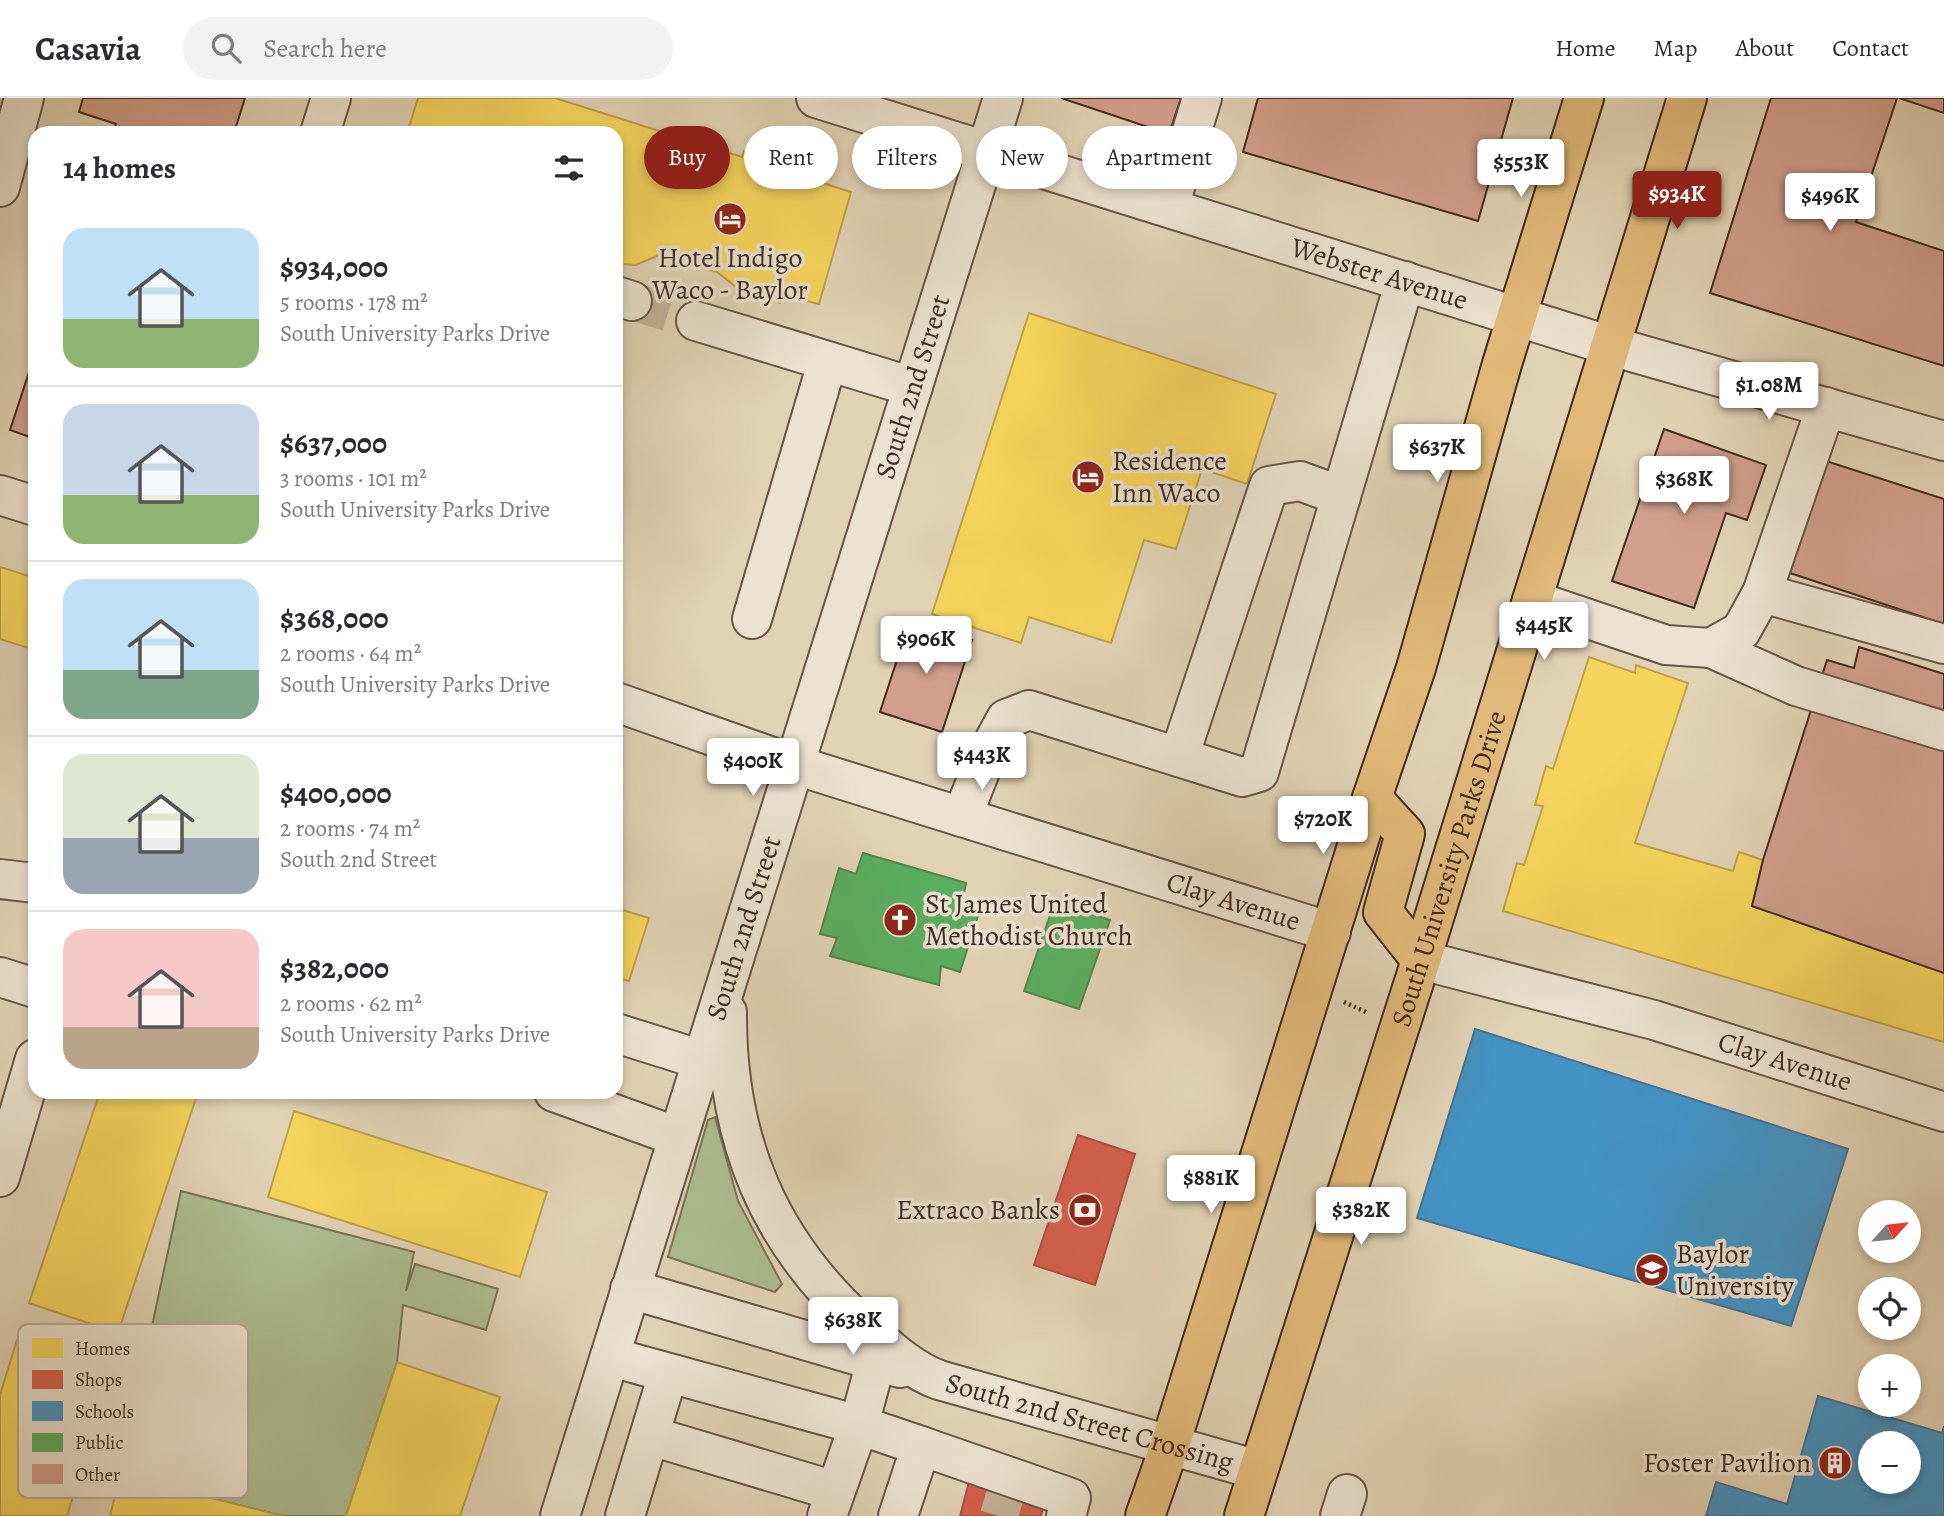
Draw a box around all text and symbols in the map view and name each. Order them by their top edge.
search box [183,17,673,80]
text: Casavia [35,26,141,71]
icon: search [207,29,245,67]
text: Search here [263,31,387,66]
text: Home [1555,32,1616,64]
text: Map [1654,32,1698,64]
text: About [1736,32,1794,64]
text: Contact [1832,32,1909,64]
chip: Buy [644,126,730,189]
chip: Rent [744,126,838,189]
chip: Filters [852,126,962,189]
chip: New [976,126,1068,189]
chip: Apartment [1082,126,1237,189]
pin: $553K [1472,140,1570,199]
text: $553K [1493,146,1549,177]
text: 14 homes [63,148,176,188]
icon: filters [550,149,588,187]
pin: $934K [1628,172,1726,231]
pin: $496K [1781,174,1879,233]
text: $934K [1648,178,1706,209]
text: $496K [1801,180,1859,211]
hotel icon: Hotel Indigo Waco - Baylor [711,200,749,238]
street label: Webster Avenue [1285,228,1472,319]
place label: Hotel Indigo Waco - Baylor [651,239,808,309]
text: $934,000 [280,247,388,287]
icon: home [119,256,203,340]
text: 5 rooms · 178 m² [280,287,428,318]
street label: South 2nd Street [866,290,959,484]
text: South University Parks Drive [280,318,550,349]
pin: $1.08M [1712,362,1826,422]
text: $1.08M [1735,369,1803,400]
text: $637,000 [280,423,387,463]
pin: $637K [1388,424,1486,484]
text: $637K [1409,431,1465,462]
icon: home [119,432,203,516]
place label: Residence Inn Waco [1112,442,1227,512]
pin: $368K [1635,456,1733,516]
hotel icon: Residence Inn Waco [1069,458,1107,496]
text: 3 rooms · 101 m² [280,463,427,494]
text: $368K [1655,463,1713,494]
text: South University Parks Drive [280,494,550,525]
text: $368,000 [280,598,389,638]
pin: $445K [1495,602,1593,662]
icon: home [119,607,203,691]
text: $445K [1515,609,1573,640]
pin: $906K [877,616,975,676]
text: $906K [897,623,955,654]
text: 2 rooms · 64 m² [280,638,421,669]
text: South University Parks Drive [280,669,550,700]
street label: South University Parks Drive [1382,706,1516,1031]
pin: $443K [933,732,1031,792]
pin: $400K [704,738,802,798]
text: $443K [953,739,1011,770]
text: $400K [723,745,783,776]
text: $400,000 [280,773,392,813]
icon: home [119,782,203,866]
pin: $720K [1274,796,1372,856]
text: $720K [1294,803,1352,834]
text: 2 rooms · 74 m² [280,813,420,844]
street label: South 2nd Street [697,831,790,1025]
text: South 2nd Street [280,844,437,875]
street label: Clay Avenue [1162,863,1305,940]
place label: St James United Methodist Church [925,885,1133,955]
church icon: St James United Methodist Church [881,901,919,939]
text: $382,000 [280,948,389,988]
icon: home [119,957,203,1041]
text: 2 rooms · 62 m² [280,988,422,1019]
text: South University Parks Drive [280,1019,550,1050]
street label: Clay Avenue [1713,1023,1857,1101]
pin: $881K [1162,1156,1260,1215]
text: $881K [1183,1162,1239,1193]
pin: $382K [1312,1188,1410,1247]
place label: Extraco Banks [896,1191,1060,1229]
bank icon: Extraco Banks [1066,1191,1104,1229]
text: $382K [1332,1194,1390,1225]
north arrow [1858,1200,1922,1264]
map controls [1858,1200,1921,1494]
place label: Baylor University [1676,1235,1794,1305]
school or university icon: Baylor University [1633,1251,1671,1289]
button: locate [1858,1277,1921,1340]
pin: $638K [804,1298,902,1357]
text: $638K [824,1304,882,1335]
legend [18,1324,248,1498]
text: Homes [75,1336,130,1362]
button: + [1858,1354,1921,1417]
street label: South 2nd Street Crossing [941,1364,1238,1481]
text: Shops [75,1367,122,1393]
text: Schools [75,1399,134,1425]
text: Public [75,1430,123,1456]
button: − [1858,1431,1921,1494]
place label: Foster Pavilion [1643,1444,1811,1482]
building icon: Foster Pavilion [1816,1444,1854,1482]
text: Other [75,1462,120,1488]

